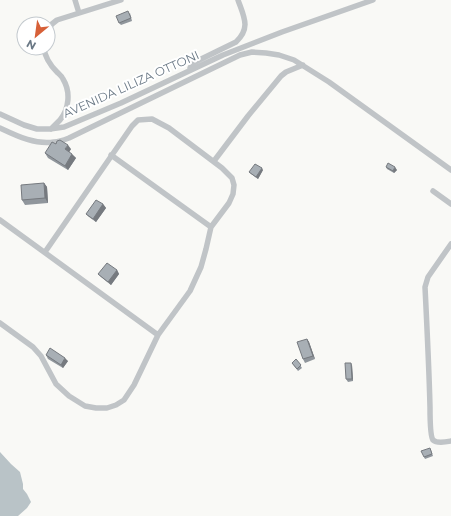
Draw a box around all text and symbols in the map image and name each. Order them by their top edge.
north arrow [16,16,56,56]
text: N [24,36,38,53]
street label: AVENIDA LILIZA OTTONI [61,47,201,121]

